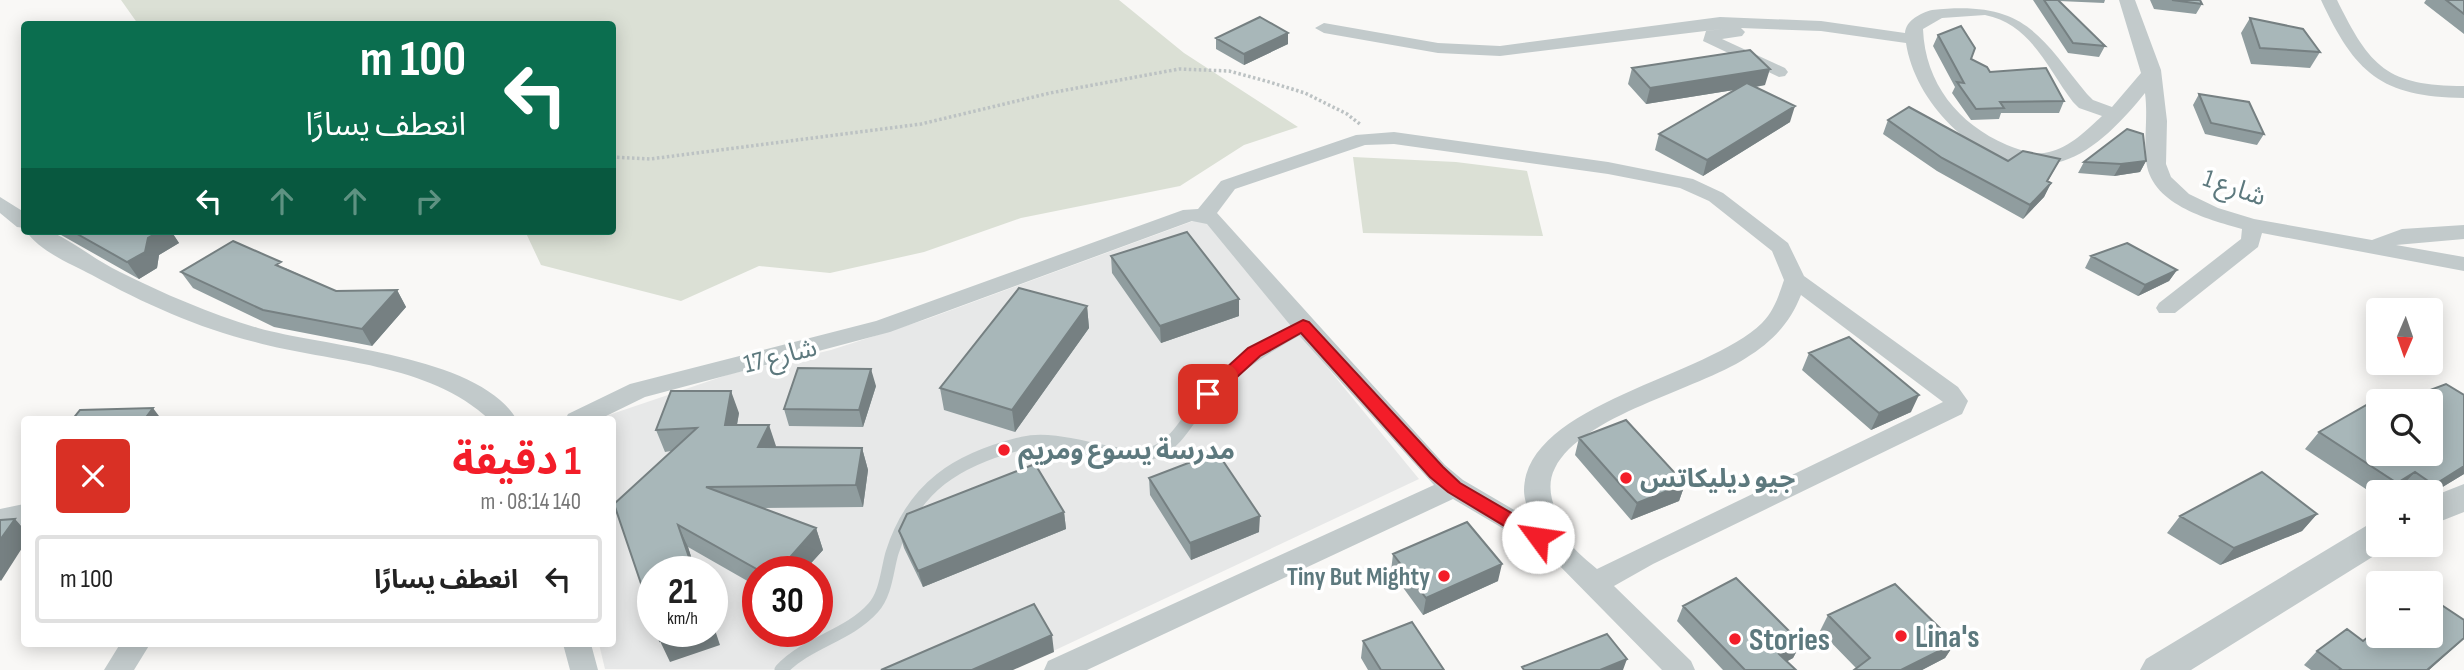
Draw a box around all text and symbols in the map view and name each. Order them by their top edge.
text: 100 m [360,31,466,90]
icon: left [490,49,581,140]
text: انعطف يسارًا [306,106,466,145]
street label: شارع 1 [2199,163,2270,215]
icon: left [190,182,228,220]
icon: ahead [263,182,301,220]
icon: ahead [336,182,374,220]
icon: right [409,182,447,220]
north arrow [2366,298,2443,374]
map controls [2366,298,2443,648]
street label: شارع 17 [741,332,821,382]
pin [1178,364,1238,424]
icon: arrive [1189,375,1227,413]
button: search [2366,389,2443,466]
text: 1 دقيقة [452,436,581,487]
place label: مدرسة يسوع ومريم [1018,436,1235,470]
button: close [56,439,130,513]
marker: مدرسة يسوع ومريم [996,442,1012,458]
place label: جيو ديليكاتس [1640,464,1795,495]
marker: جيو ديليكاتس [1618,470,1634,486]
button: + [2366,480,2443,557]
text: 140 m · 08:14 [480,488,581,516]
position arrow [1501,500,1575,574]
speed limit sign: 30 [742,556,833,647]
icon: left [539,560,577,598]
place label: Tiny But Mighty [1287,562,1430,593]
text: 100 m [60,564,113,595]
text: انعطف يسارًا [374,565,518,596]
marker: Tiny But Mighty [1436,568,1452,584]
text: 21 [668,571,697,614]
button: − [2366,571,2443,648]
text: km/h [667,608,698,629]
place label: Lina's [1915,618,1979,657]
place label: Stories [1749,621,1830,660]
marker: Lina's [1893,628,1909,644]
marker: Stories [1727,631,1743,647]

